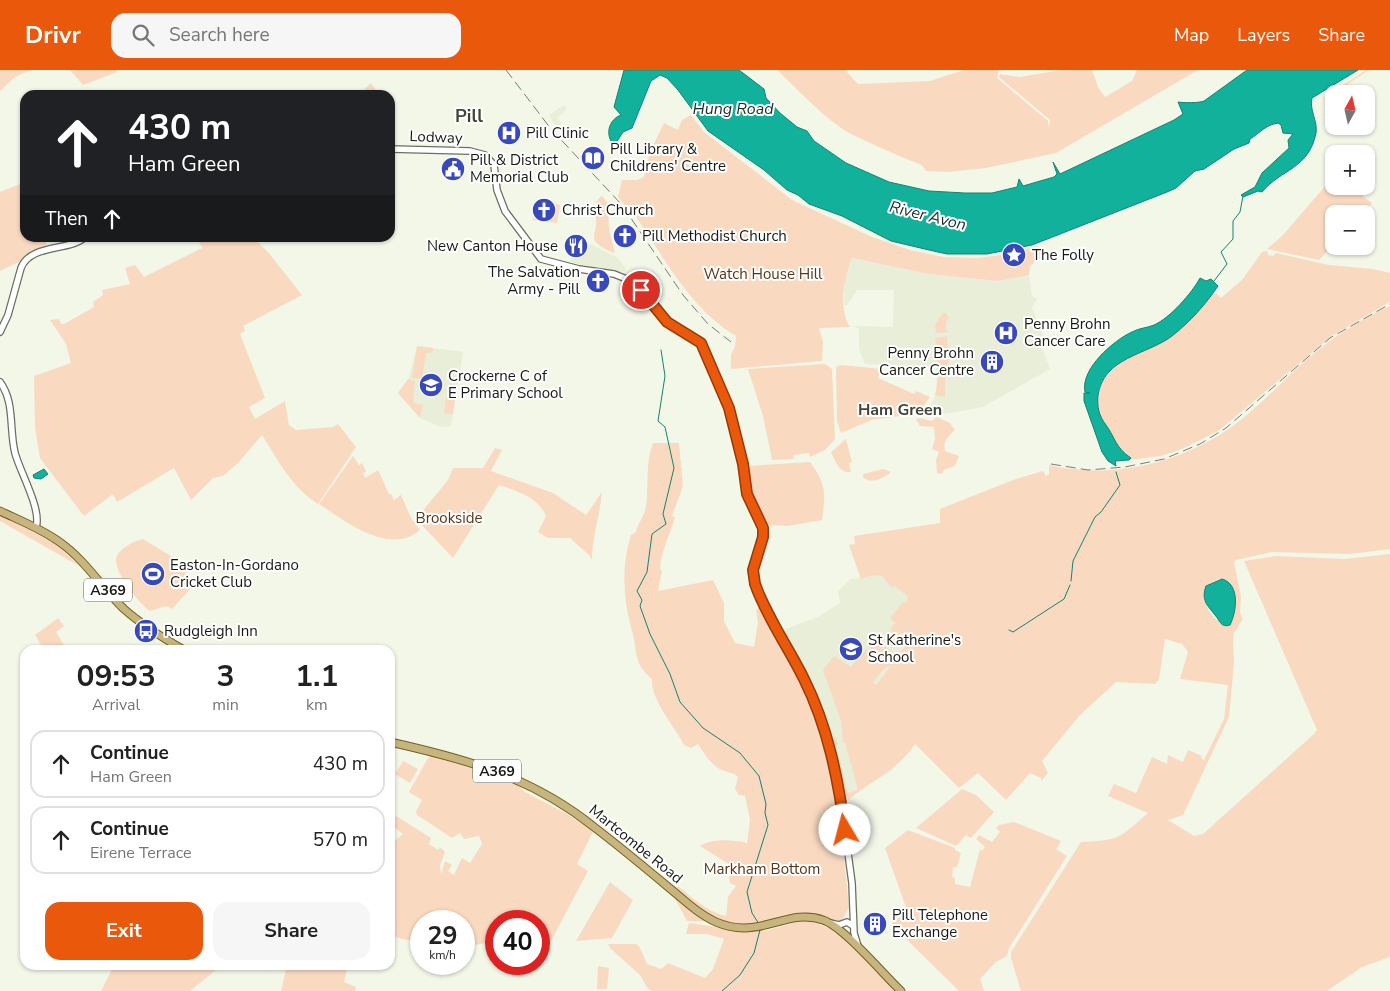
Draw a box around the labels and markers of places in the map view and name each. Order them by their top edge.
hospital icon: Pill Clinic [496,120,522,146]
place label: Pill Clinic [526,123,589,143]
place label: Pill Library & Childrens' Centre [610,139,726,176]
library icon: Pill Library & Childrens' Centre [580,145,606,171]
place label: Pill & District Memorial Club [470,150,569,187]
public building icon: Pill & District Memorial Club [440,156,466,182]
church icon: Christ Church [531,197,557,223]
place label: Christ Church [562,200,653,220]
church icon: Pill Methodist Church [612,223,638,249]
place label: Pill Methodist Church [642,226,787,246]
restaurant icon: New Canton House [563,233,589,259]
place label: New Canton House [427,236,558,256]
place icon: The Folly [1001,242,1027,268]
place label: The Folly [1032,245,1094,265]
place label: The Salvation Army - Pill [488,262,581,299]
church icon: The Salvation Army - Pill [585,268,611,294]
pin [620,269,662,311]
place label: Penny Brohn Cancer Care [1024,314,1110,351]
hospital icon: Penny Brohn Cancer Care [993,320,1019,346]
place label: Penny Brohn Cancer Centre [879,343,974,380]
building icon: Penny Brohn Cancer Centre [979,349,1005,375]
place label: Crockerne C of E Primary School [448,366,563,403]
school or university icon: Crockerne C of E Primary School [418,372,444,398]
place label: Easton-In-Gordano Cricket Club [170,555,299,592]
sports icon: Easton-In-Gordano Cricket Club [140,561,166,587]
bus stop icon: Rudgleigh Inn [133,618,159,644]
place label: Rudgleigh Inn [164,621,258,641]
place label: St Katherine's School [868,630,961,667]
school or university icon: St Katherine's School [838,636,864,662]
place label: Pill Telephone Exchange [892,905,988,942]
building icon: Pill Telephone Exchange [862,911,888,937]

